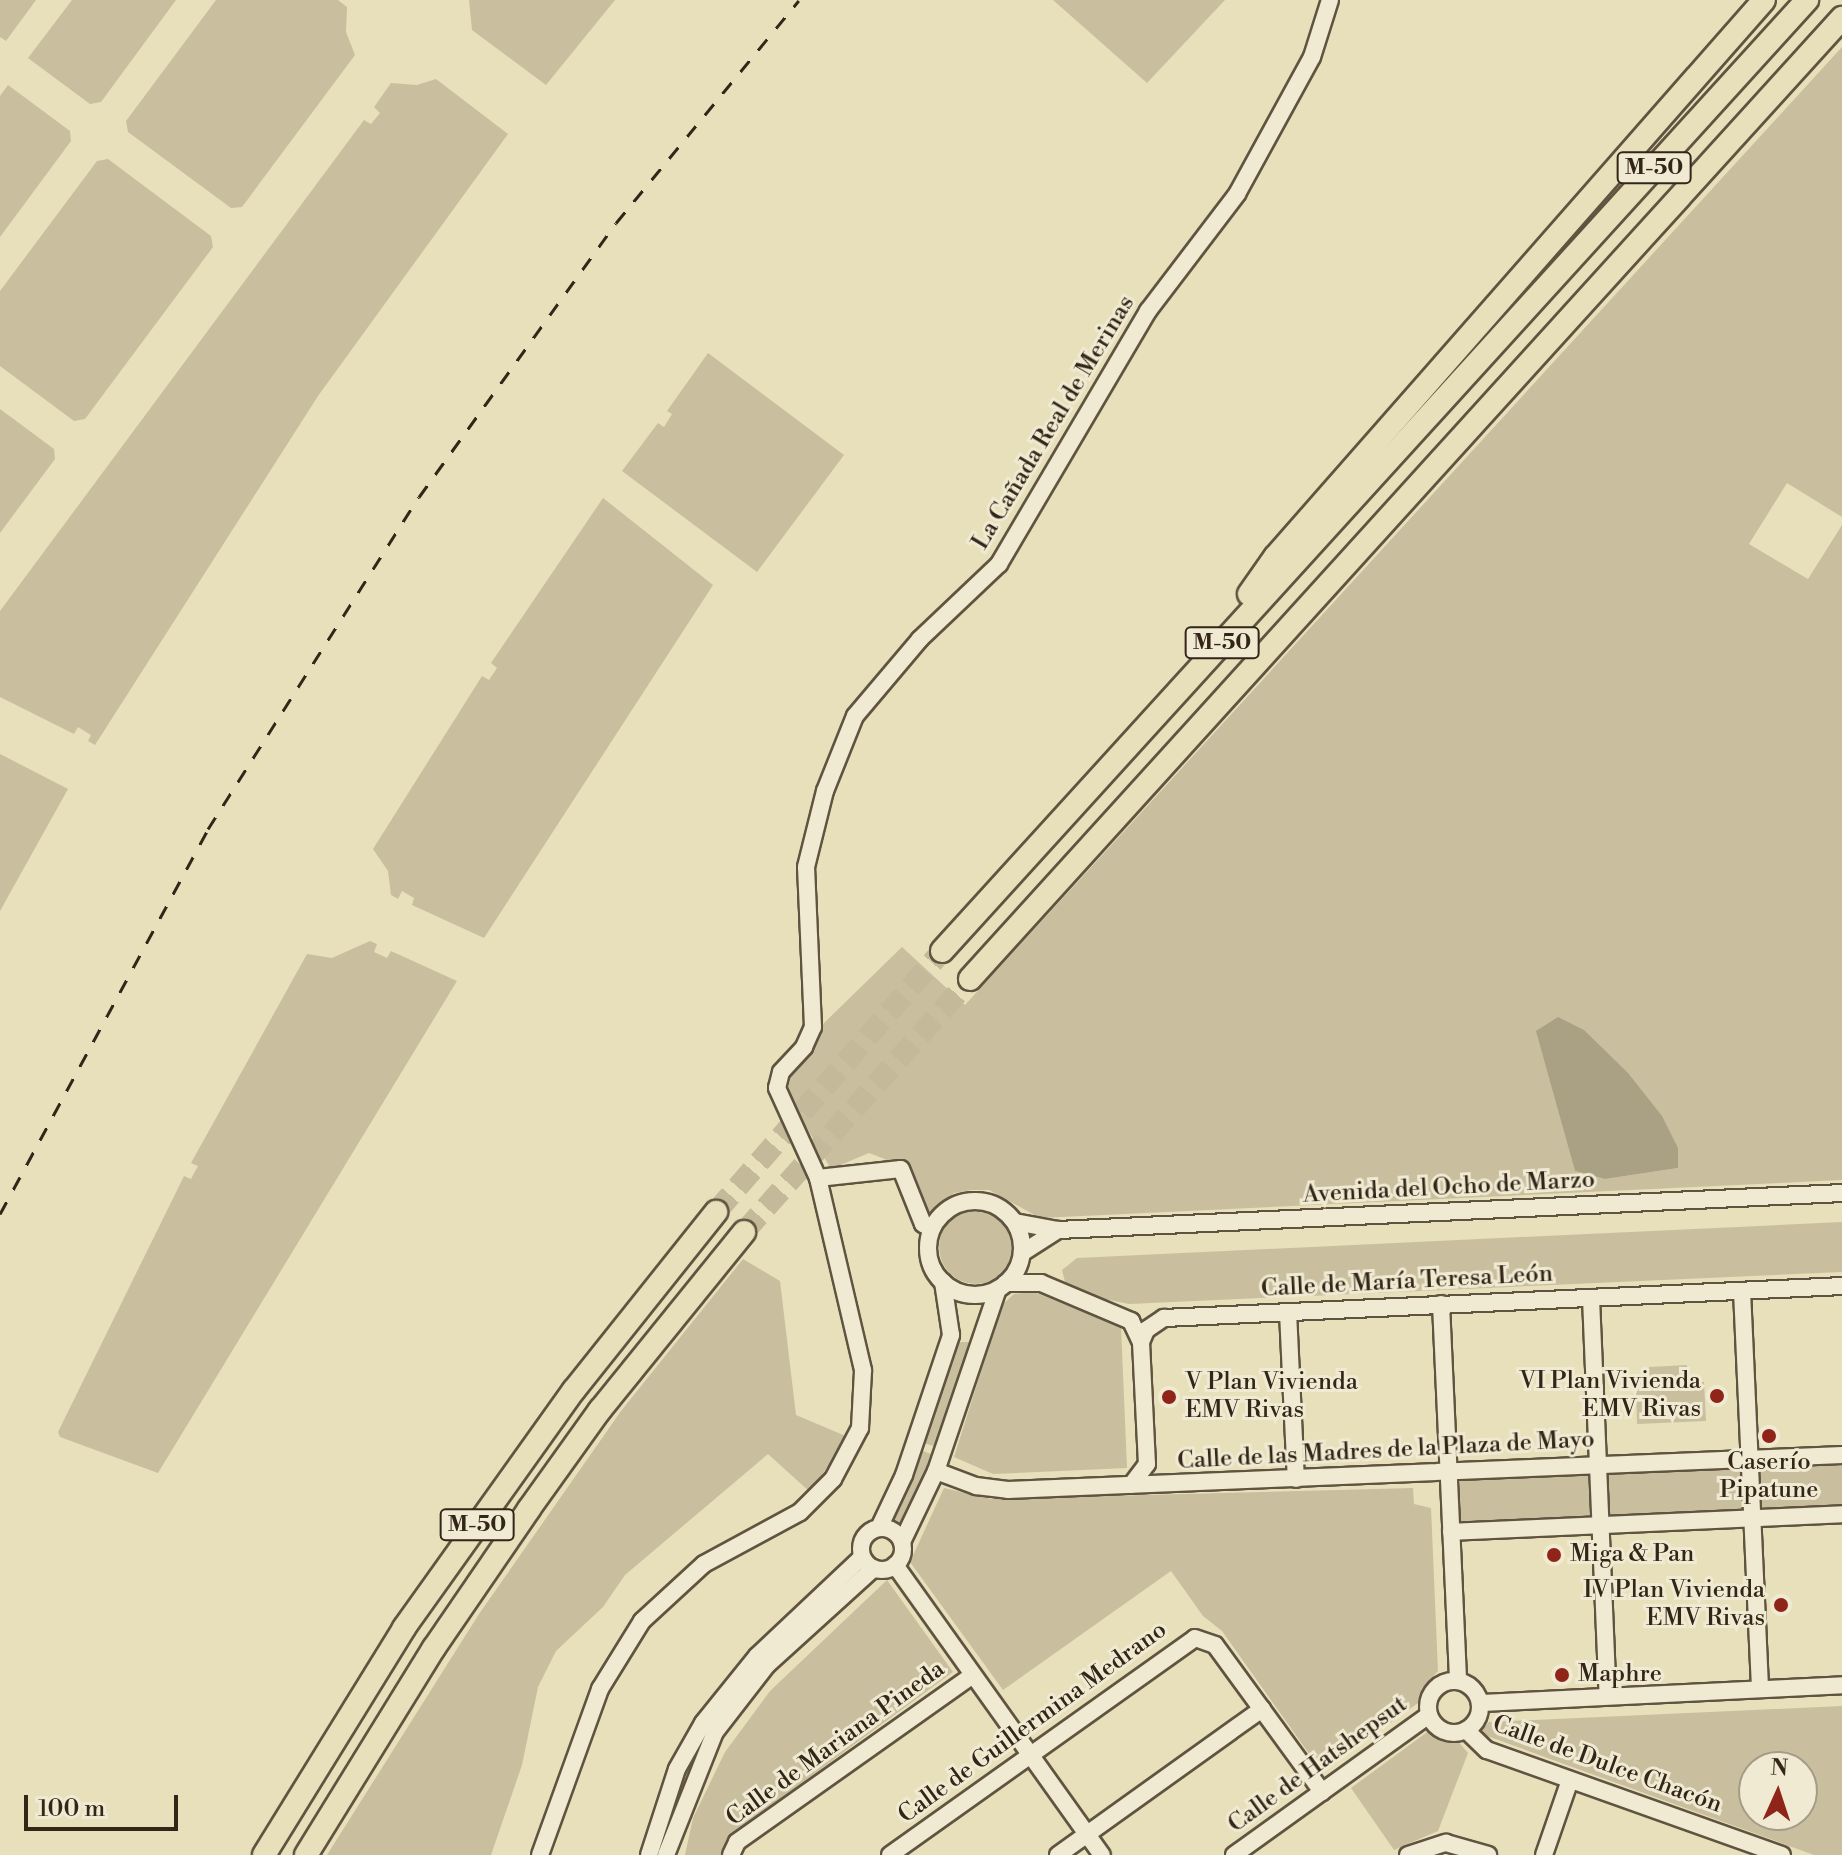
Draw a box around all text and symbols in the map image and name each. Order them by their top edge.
road number: M-50 [1616,150,1692,186]
street label: La Cañada Real de Merinas [967,291,1141,555]
road number: M-50 [1184,625,1260,661]
street label: Avenida del Ocho de Marzo [1302,1166,1596,1210]
street label: Calle de María Teresa León [1260,1260,1554,1304]
place label: VI Plan Vivienda EMV Rivas [1519,1368,1701,1424]
place label: V Plan Vivienda EMV Rivas [1185,1369,1358,1425]
marker: VI Plan Vivienda EMV Rivas [1708,1387,1726,1405]
marker: V Plan Vivienda EMV Rivas [1160,1388,1178,1406]
street label: Calle de las Madres de la Plaza de Mayo [1177,1426,1595,1476]
marker: Caserío Pipatune [1760,1427,1778,1445]
place label: Caserío Pipatune [1720,1449,1818,1505]
road number: M-50 [439,1507,515,1543]
place label: Miga & Pan [1570,1541,1694,1569]
marker: Miga & Pan [1545,1546,1563,1564]
place label: IV Plan Vivienda EMV Rivas [1583,1577,1765,1633]
marker: IV Plan Vivienda EMV Rivas [1772,1596,1790,1614]
street label: Calle de Guillermina Medrano [893,1616,1173,1830]
street label: Calle de Mariana Pineda [721,1655,951,1833]
place label: Maphre [1578,1661,1662,1689]
marker: Maphre [1553,1666,1571,1684]
street label: Calle de Hatshepsut [1223,1690,1413,1840]
street label: Calle de Dulce Chacón [1488,1710,1726,1820]
north arrow [1738,1751,1818,1831]
text: N [1770,1755,1789,1782]
scale bar [28,1779,182,1829]
text: 100 m [38,1794,105,1824]

